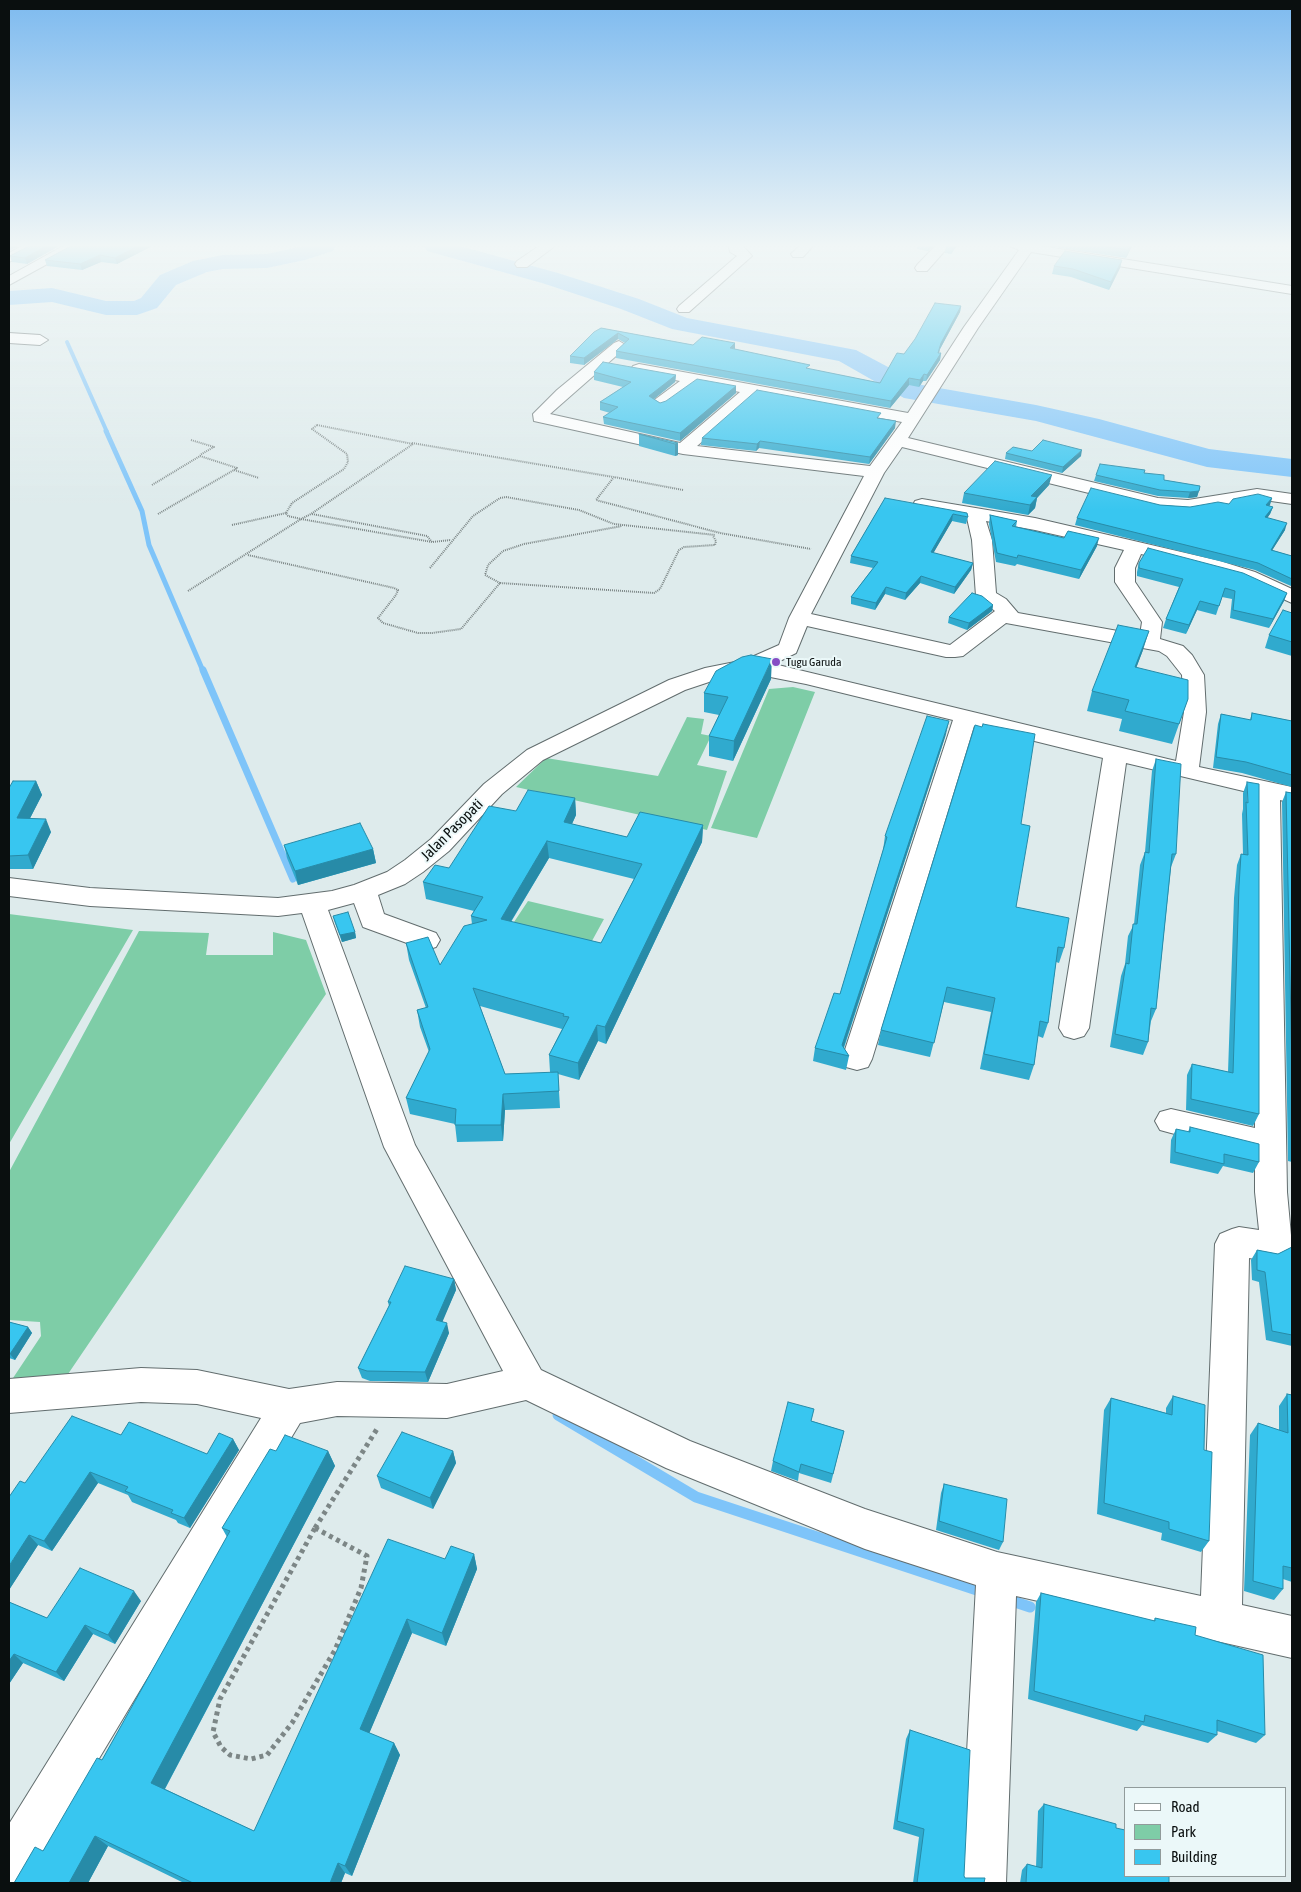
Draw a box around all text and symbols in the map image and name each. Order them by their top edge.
place label: Tugu Garuda [786,655,842,669]
marker: Tugu Garuda [770,656,782,668]
street label: Jalan Pasopati [417,795,487,865]
legend [1124,1787,1286,1877]
text: Road [1171,1798,1200,1815]
text: Park [1171,1823,1196,1840]
text: Building [1171,1848,1217,1865]

